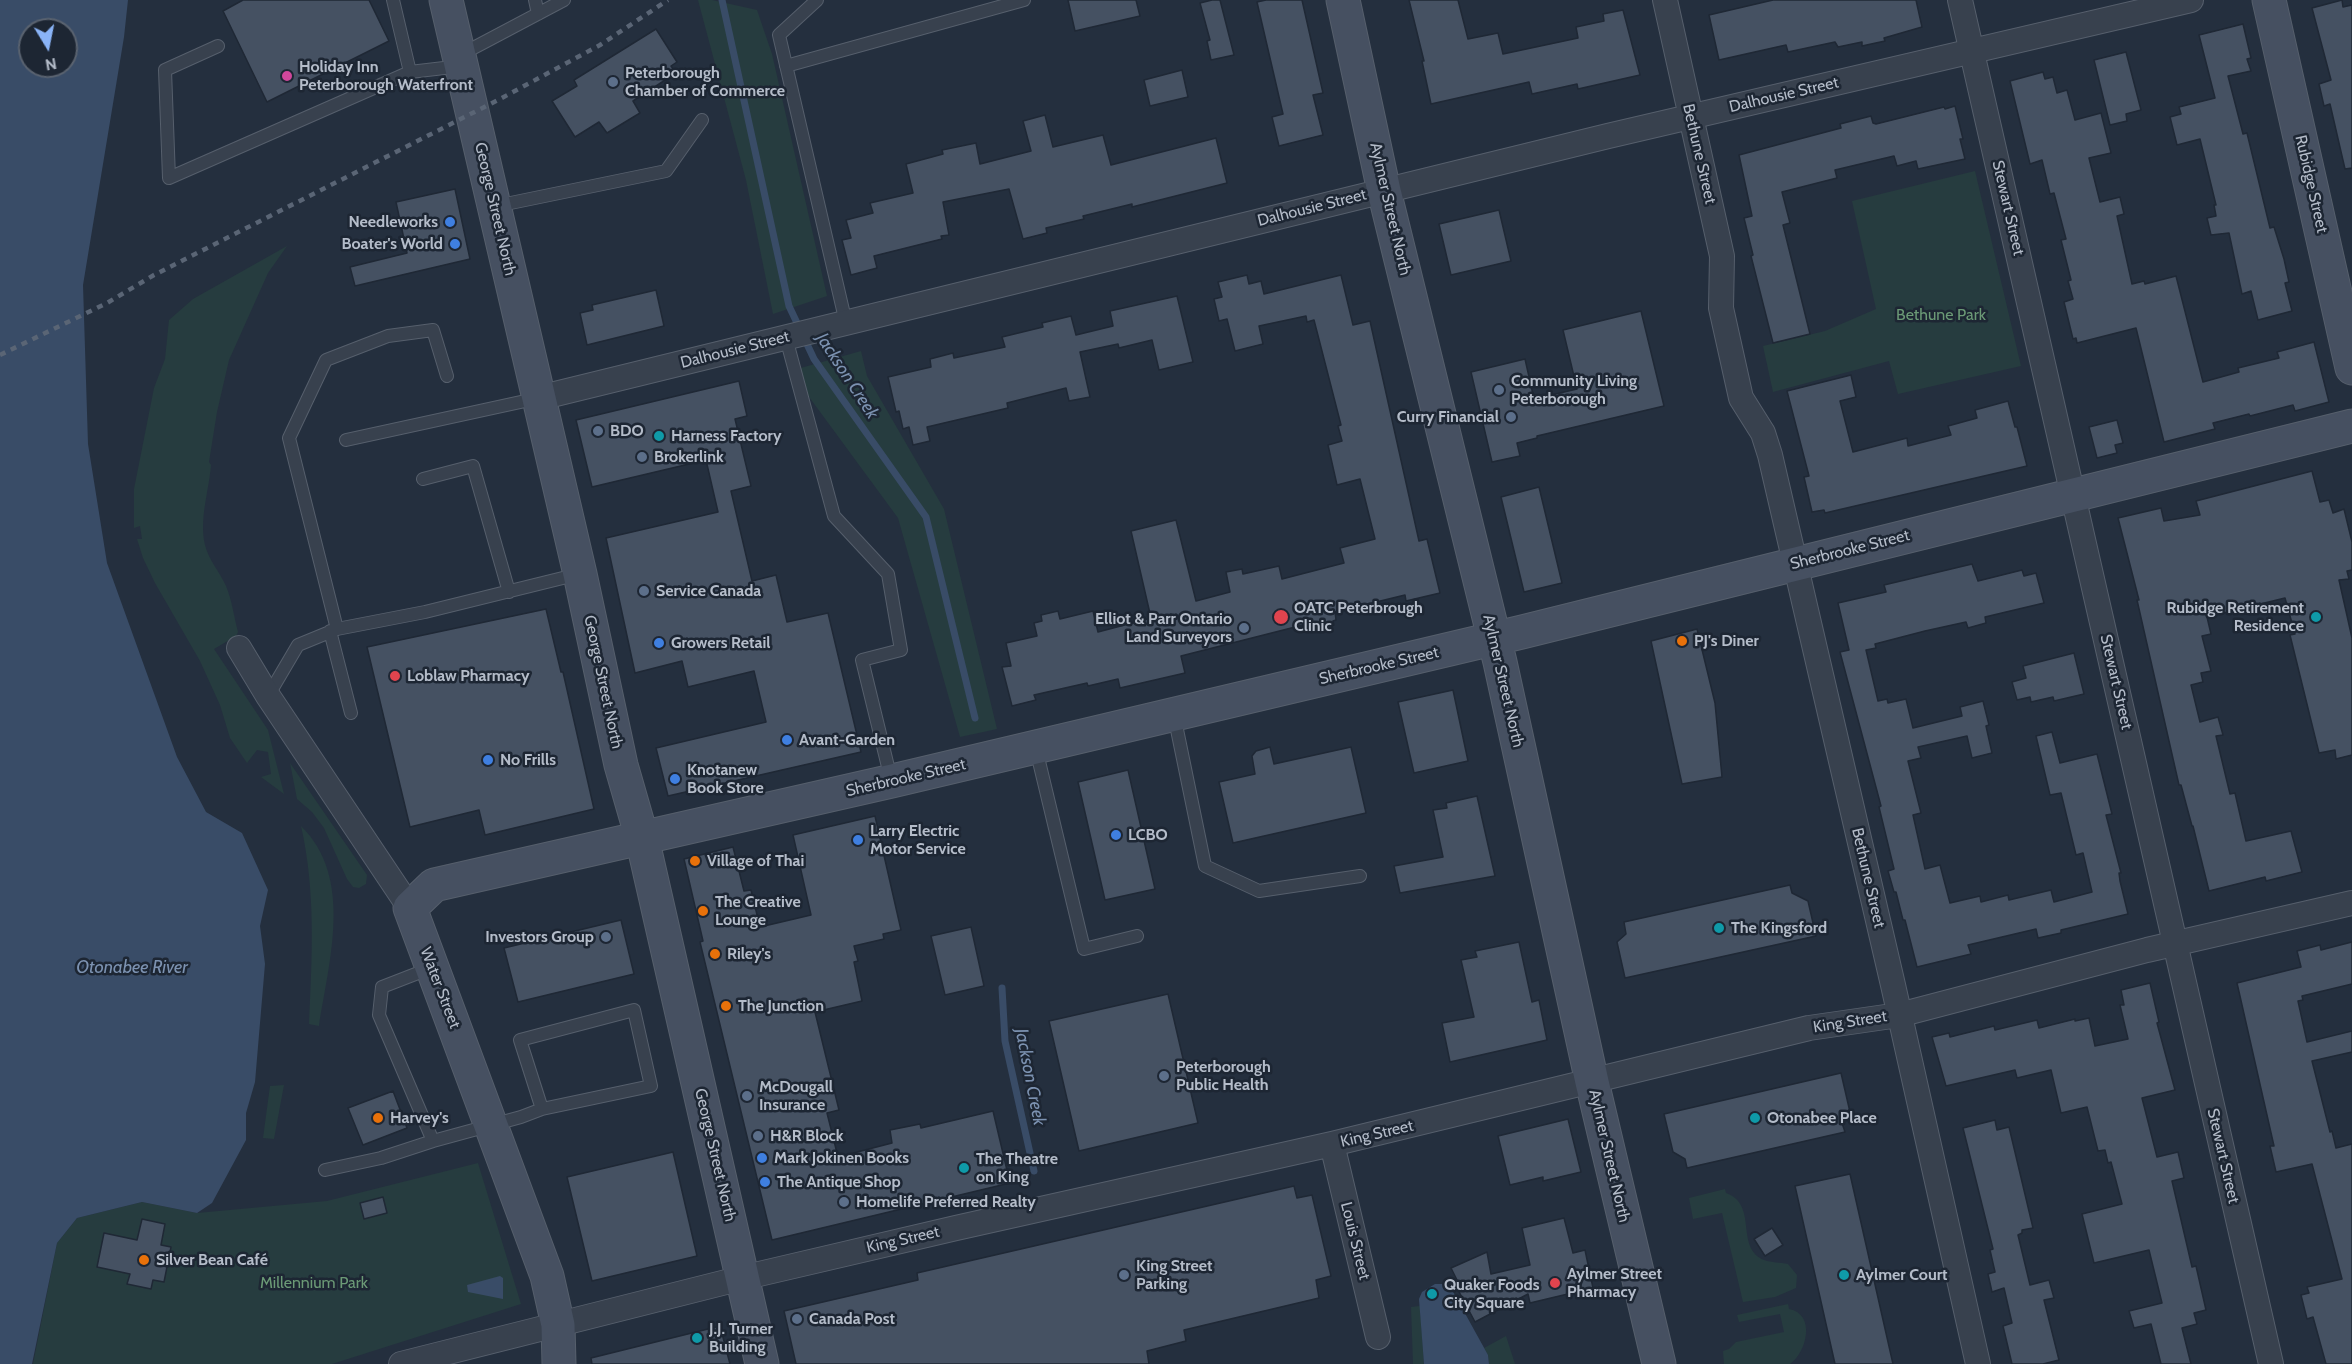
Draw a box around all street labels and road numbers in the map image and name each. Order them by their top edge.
street label: Dalhousie Street [1727,73,1841,117]
street label: Bethune Street [1678,102,1720,206]
street label: Rubidge Street [2290,133,2332,235]
street label: George Street North [470,141,520,277]
street label: Aylmer Street North [1365,141,1415,277]
street label: Stewart Street [1988,159,2028,257]
street label: Dalhousie Street [1255,185,1369,231]
street label: Dalhousie Street [678,327,792,373]
street label: Sherbrooke Street [1788,526,1912,574]
street label: George Street North [579,613,627,751]
street label: Aylmer Street North [1478,613,1528,749]
street label: Stewart Street [2096,633,2136,731]
street label: Sherbrooke Street [1317,643,1441,689]
street label: Sherbrooke Street [844,755,968,801]
street label: Bethune Street [1847,826,1889,930]
street label: Water Street [416,945,464,1031]
street label: King Street [1812,1007,1888,1037]
street label: George Street North [690,1087,740,1223]
street label: Aylmer Street North [1584,1088,1634,1224]
street label: Stewart Street [2203,1107,2243,1205]
street label: King Street [1339,1116,1415,1152]
street label: Louis Street [1336,1200,1374,1282]
street label: King Street [865,1222,941,1258]

